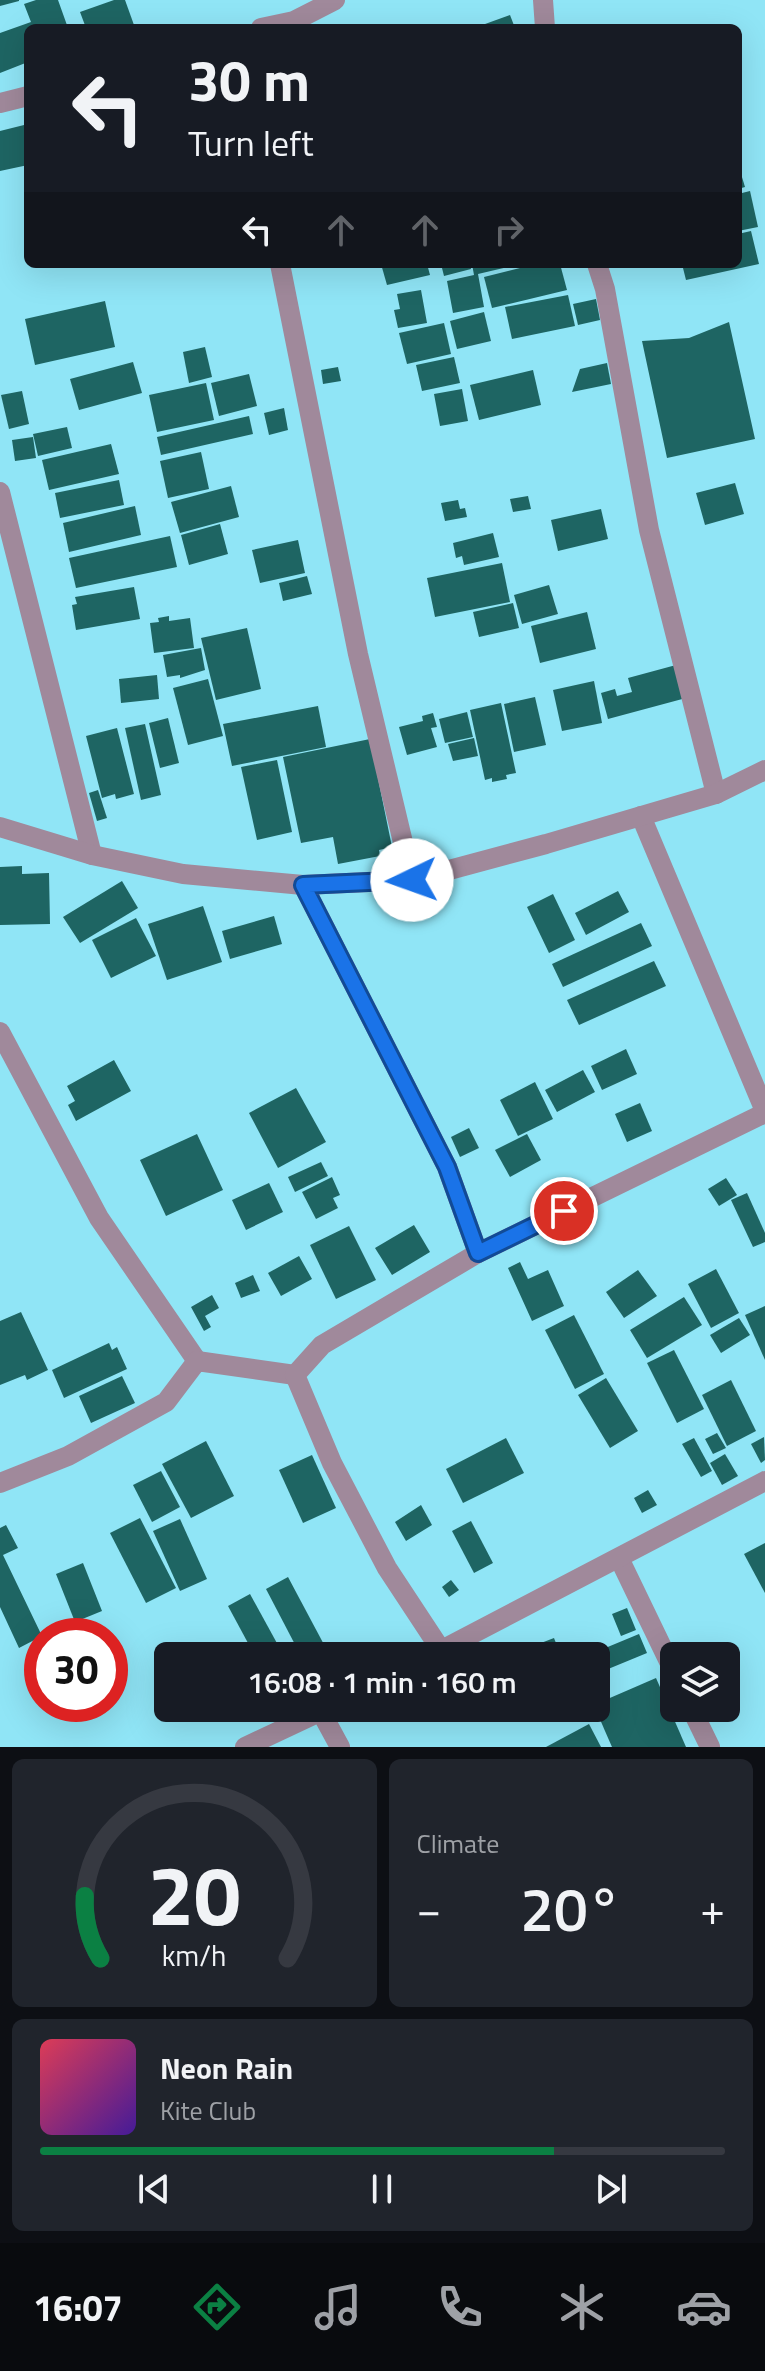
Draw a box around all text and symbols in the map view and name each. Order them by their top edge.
text: 30 m [188,38,310,123]
icon: left [56,56,160,160]
text: Turn left [188,115,314,170]
icon: left [235,208,279,252]
icon: ahead [319,208,363,252]
icon: ahead [403,208,447,252]
icon: right [487,208,531,252]
position arrow [370,838,454,922]
pin [530,1177,598,1245]
icon: arrive [542,1189,586,1233]
speed limit sign: 30 [24,1618,128,1722]
map controls [660,1642,740,1722]
button: layers [660,1642,740,1722]
text: 16:08 · 1 min · 160 m [247,1659,517,1705]
text: Climate [417,1824,499,1863]
text: 20 [148,1831,241,1957]
text: 20° [520,1863,621,1954]
text: − [417,1875,441,1942]
text: + [700,1875,725,1942]
text: km/h [162,1934,227,1977]
text: Neon Rain [160,2045,293,2091]
text: Kite Club [160,2091,256,2130]
icon: previous [132,2167,176,2211]
icon: pause [360,2167,404,2211]
icon: next [589,2167,633,2211]
icon: directions [189,2279,245,2335]
icon: music [310,2279,366,2335]
icon: phone [432,2279,488,2335]
icon: climate [554,2279,610,2335]
icon: car [676,2279,732,2335]
text: 16:07 [33,2280,123,2335]

